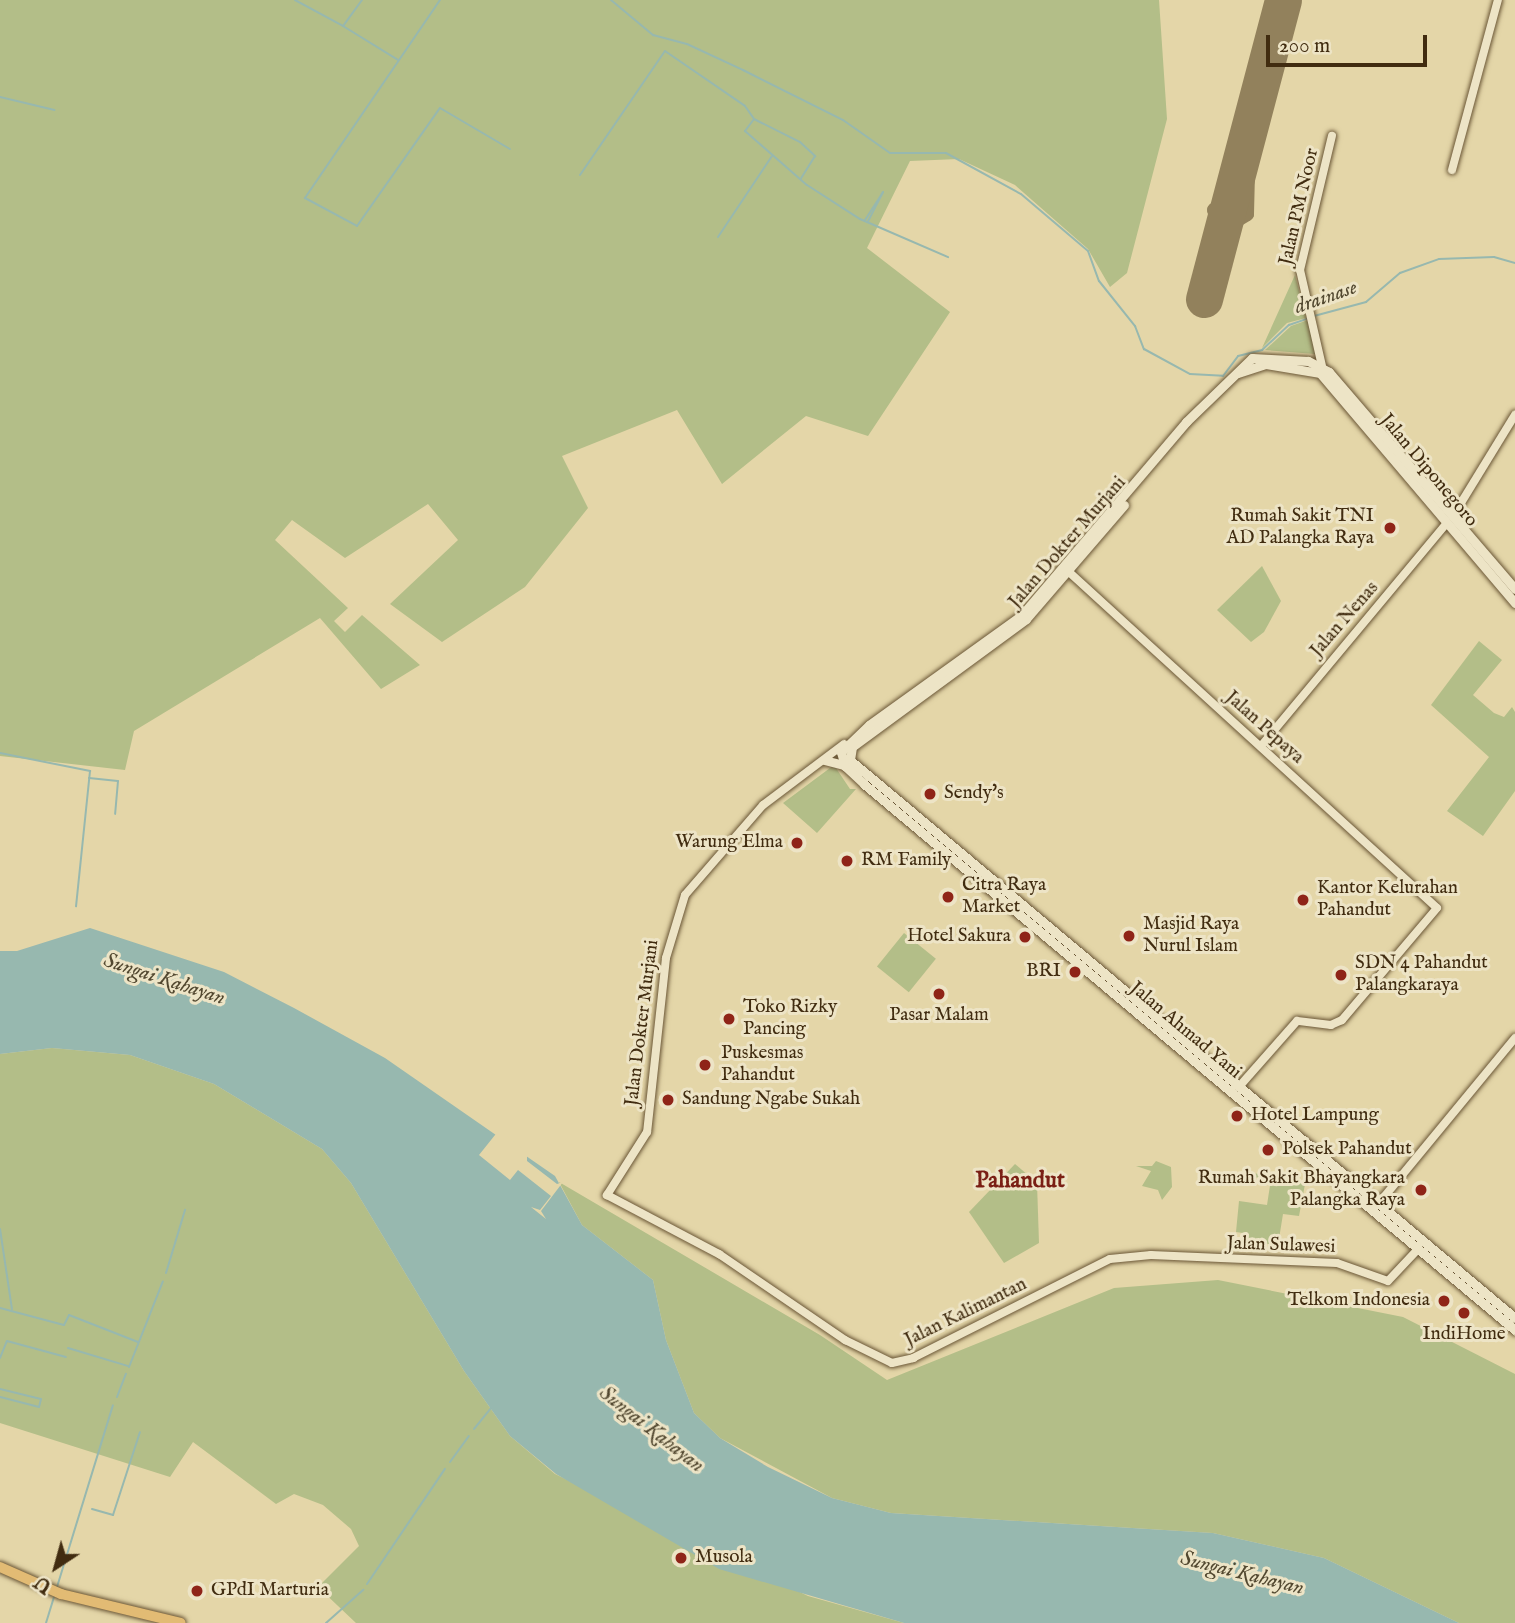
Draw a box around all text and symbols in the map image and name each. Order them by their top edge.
scale bar [1270,21,1431,65]
text: 200 m [1279,33,1330,60]
street label: Jalan PM Noor [1275,146,1325,268]
water label: drainase [1291,276,1361,320]
street label: Jalan Diponegoro [1374,410,1482,532]
street label: Jalan Dokter Murjani [1004,472,1132,614]
place label: Rumah Sakit TNI AD Palangka Raya [1227,506,1374,550]
marker: Rumah Sakit TNI AD Palangka Raya [1380,518,1400,538]
street label: Jalan Nenas [1306,577,1384,663]
street label: Jalan Pepaya [1220,687,1308,769]
place label: Sendy's [944,783,1004,805]
marker: Sendy's [922,786,938,802]
place label: Warung Elma [675,832,783,854]
marker: Warung Elma [789,835,805,851]
place label: RM Family [861,850,951,872]
marker: RM Family [839,853,855,869]
place label: Citra Raya Market [962,875,1046,919]
place label: Kantor Kelurahan Pahandut [1317,878,1458,922]
marker: Citra Raya Market [940,889,956,905]
marker: Kantor Kelurahan Pahandut [1295,892,1311,908]
place label: Masjid Raya Nurul Islam [1143,914,1239,958]
place label: Hotel Sakura [907,926,1011,948]
marker: Masjid Raya Nurul Islam [1121,928,1137,944]
marker: Hotel Sakura [1017,929,1033,945]
street label: Jalan Dokter Murjani [621,938,665,1108]
water label: Sungai Kahayan [100,949,228,1011]
place label: SDN 4 Pahandut Palangkaraya [1355,953,1488,997]
place label: BRI [1026,961,1061,983]
marker: BRI [1067,964,1083,980]
marker: SDN 4 Pahandut Palangkaraya [1333,967,1349,983]
street label: Jalan Ahmad Yani [1124,978,1246,1084]
marker: Pasar Malam [931,986,947,1002]
place label: Toko Rizky Pancing [743,997,837,1041]
place label: Pasar Malam [889,1005,989,1027]
marker: Toko Rizky Pancing [721,1011,737,1027]
place label: Puskesmas Pahandut [721,1043,804,1087]
marker: Puskesmas Pahandut [695,1055,715,1075]
place label: Sandung Ngabe Sukah [682,1089,860,1111]
marker: Sandung Ngabe Sukah [660,1092,676,1108]
place label: Hotel Lampung [1251,1105,1379,1127]
marker: Hotel Lampung [1229,1108,1245,1124]
place label: Polsek Pahandut [1282,1139,1412,1161]
marker: Polsek Pahandut [1260,1142,1276,1158]
district label: Pahandut [975,1167,1065,1195]
place label: Rumah Sakit Bhayangkara Palangka Raya [1198,1168,1405,1212]
marker: Rumah Sakit Bhayangkara Palangka Raya [1411,1180,1431,1200]
street label: Jalan Sulawesi [1226,1233,1336,1259]
street label: Jalan Kalimantan [901,1274,1031,1352]
place label: Telkom Indonesia [1287,1290,1430,1312]
marker: Telkom Indonesia [1436,1293,1452,1309]
marker: IndiHome [1456,1305,1472,1321]
place label: IndiHome [1422,1324,1506,1346]
water label: Sungai Kahayan [594,1381,708,1479]
north arrow [21,1532,91,1602]
place label: Musola [695,1547,753,1569]
water label: Sungai Kahayan [1178,1547,1306,1601]
marker: Musola [673,1550,689,1566]
text: U [30,1570,57,1598]
place label: GPdI Marturia [211,1580,329,1602]
marker: GPdI Marturia [189,1583,205,1599]

